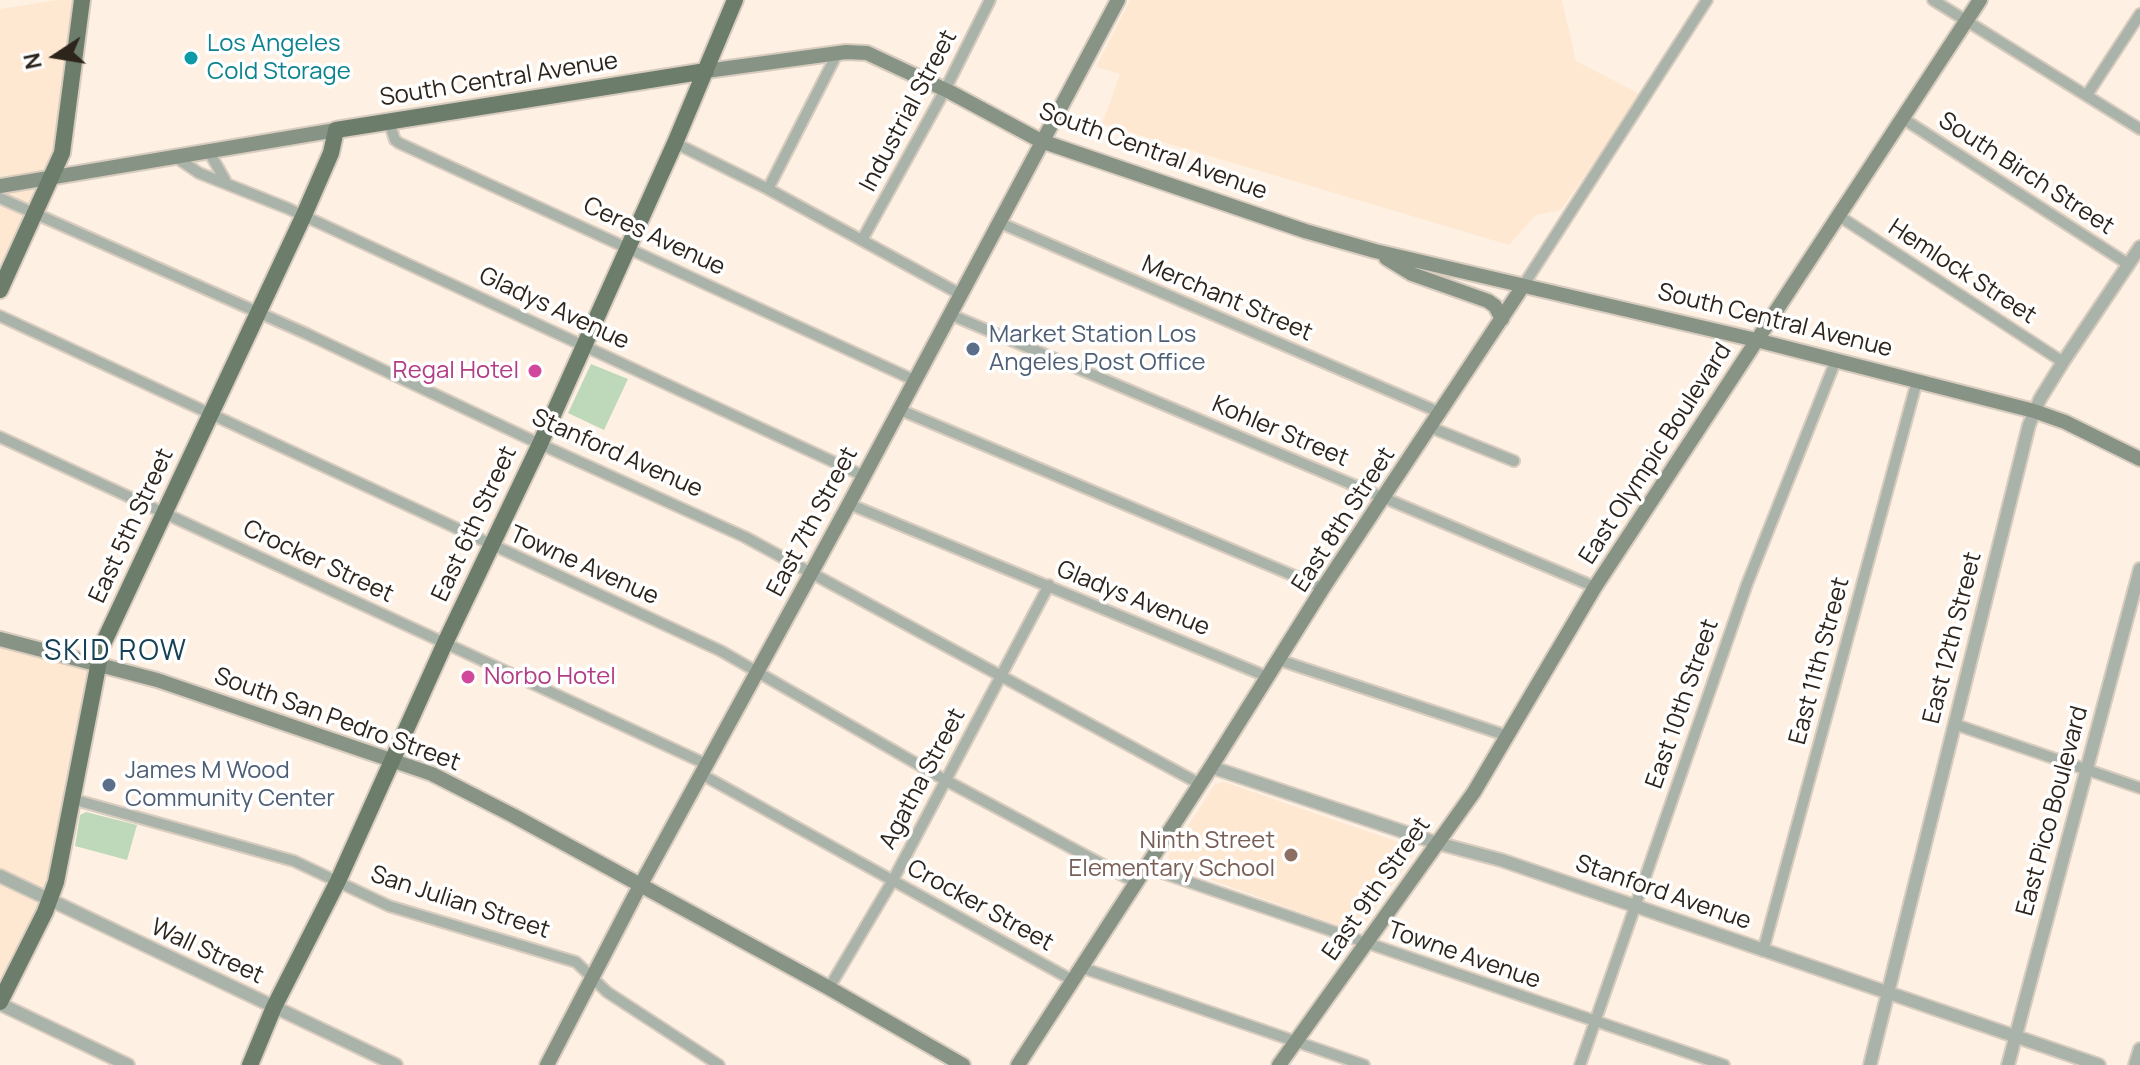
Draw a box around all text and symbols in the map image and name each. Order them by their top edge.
north arrow [16,16,96,96]
street label: Industrial Street [854,25,964,197]
place label: Los Angeles Cold Storage [207,30,351,86]
street label: South Central Avenue [378,47,620,113]
marker: Los Angeles Cold Storage [182,49,200,67]
text: N [16,50,49,72]
street label: South Central Avenue [1035,97,1271,207]
street label: South Birch Street [1933,107,2119,241]
street label: Ceres Avenue [578,192,730,282]
street label: Hemlock Street [1883,213,2041,331]
street label: Merchant Street [1137,250,1317,348]
street label: Gladys Avenue [474,262,634,356]
street label: South Central Avenue [1655,278,1895,364]
place label: Market Station Los Angeles Post Office [989,321,1205,377]
street label: East Olympic Boulevard [1574,338,1738,570]
marker: Market Station Los Angeles Post Office [964,340,982,358]
place label: Regal Hotel [393,357,519,385]
marker: Regal Hotel [526,362,544,380]
street label: Kohler Street [1207,390,1353,474]
street label: Stanford Avenue [527,403,707,505]
street label: East 6th Street [426,442,524,606]
street label: East 7th Street [762,442,864,602]
street label: East 8th Street [1286,442,1402,598]
street label: East 5th Street [84,444,180,608]
street label: Crocker Street [238,515,398,609]
street label: Towne Avenue [505,520,663,612]
street label: East 12th Street [1918,549,1988,727]
street label: Gladys Avenue [1052,555,1214,643]
street label: East 11th Street [1784,574,1856,748]
street label: East 10th Street [1641,616,1725,792]
district label: SKID ROW [44,635,188,669]
street label: South San Pedro Street [210,662,464,778]
place label: Norbo Hotel [484,663,616,691]
marker: Norbo Hotel [459,668,477,686]
street label: East Pico Boulevard [2011,703,2095,919]
street label: Agatha Street [874,704,972,854]
place label: James M Wood Community Center [125,757,335,813]
marker: James M Wood Community Center [100,776,118,794]
street label: East 9th Street [1317,812,1437,966]
place label: Ninth Street Elementary School [1069,827,1275,883]
marker: Ninth Street Elementary School [1282,846,1300,864]
street label: Stanford Avenue [1571,849,1755,937]
street label: Crocker Street [902,854,1058,958]
street label: San Julian Street [367,860,553,946]
street label: Wall Street [146,913,268,991]
street label: Towne Avenue [1384,916,1544,996]

